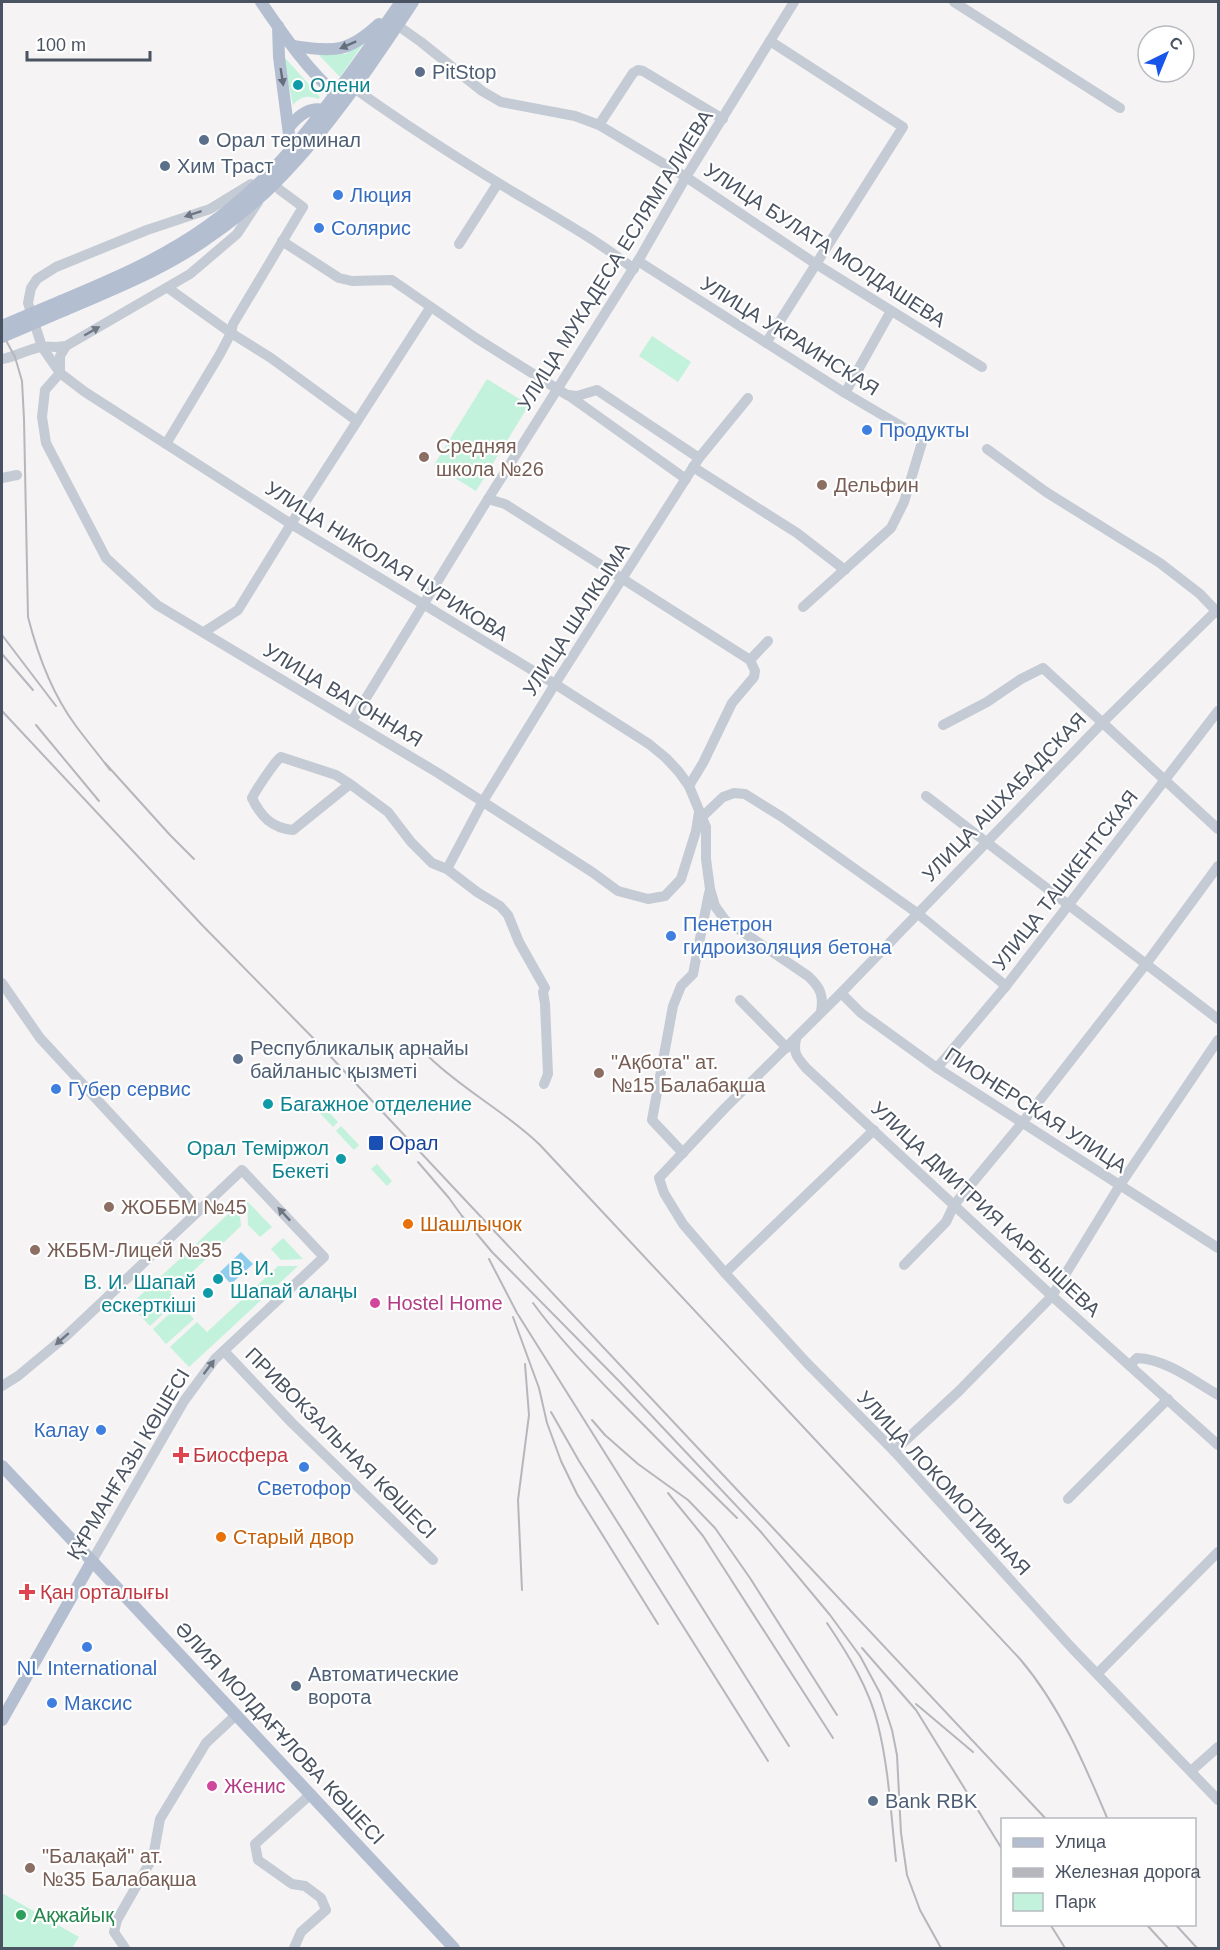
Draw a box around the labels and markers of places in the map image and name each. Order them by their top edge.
place label: PitStop [432,61,496,83]
marker: PitStop [413,65,427,79]
place label: Олени [310,74,370,96]
marker: Олени [291,78,305,92]
place label: Орал терминал [216,129,361,151]
marker: Орал терминал [197,133,211,147]
place label: Хим Траст [177,155,273,177]
marker: Хим Траст [158,159,172,173]
place label: Люция [350,184,412,206]
marker: Люция [331,188,345,202]
place label: Солярис [331,217,411,239]
marker: Солярис [312,221,326,235]
place label: Продукты [879,419,969,441]
marker: Продукты [860,423,874,437]
place label: Средняя школа №26 [436,435,544,480]
marker: Средняя школа №26 [417,450,431,464]
place label: Дельфин [834,474,919,496]
marker: Дельфин [815,478,829,492]
place label: Пенетрон гидроизоляция бетона [683,913,892,958]
marker: Пенетрон гидроизоляция бетона [664,929,678,943]
place label: Республикалық арнайы байланыс қызметі [250,1037,469,1082]
place label: "Ақбота" ат. №15 Балабақша [611,1051,766,1096]
marker: Республикалық арнайы байланыс қызметі [231,1052,245,1066]
marker: "Ақбота" ат. №15 Балабақша [592,1066,606,1080]
place label: Губер сервис [68,1078,191,1100]
marker: Губер сервис [49,1082,63,1096]
place label: Багажное отделение [280,1093,472,1115]
marker: Багажное отделение [261,1097,275,1111]
place label: Орал [389,1132,438,1154]
marker: Орал [367,1134,385,1152]
place label: Орал Теміржол Бекеті [187,1137,329,1182]
marker: Орал Теміржол Бекеті [334,1152,348,1166]
place label: ЖОББМ №45 [121,1196,247,1218]
marker: ЖОББМ №45 [102,1200,116,1214]
place label: Шашлычок [420,1213,522,1235]
marker: Шашлычок [401,1217,415,1231]
place label: ЖББМ-Лицей №35 [47,1239,222,1261]
marker: ЖББМ-Лицей №35 [28,1243,42,1257]
place label: В. И. Шапай алаңы [230,1257,357,1302]
place label: В. И. Шапай ескерткіші [83,1271,196,1316]
marker: В. И. Шапай алаңы [211,1272,225,1286]
marker: В. И. Шапай ескерткіші [201,1286,215,1300]
place label: Hostel Home [387,1292,503,1314]
marker: Hostel Home [368,1296,382,1310]
place label: Калау [34,1419,89,1441]
marker: Калау [94,1423,108,1437]
place label: Биосфера [193,1444,289,1466]
marker: Биосфера [174,1448,188,1462]
marker: Светофор [297,1460,311,1474]
place label: Светофор [257,1477,351,1499]
place label: Старый двор [233,1526,354,1548]
marker: Старый двор [214,1530,228,1544]
place label: Қан орталығы [40,1581,169,1603]
marker: Қан орталығы [18,1583,36,1601]
marker: NL International [80,1640,94,1654]
place label: NL International [17,1657,157,1679]
place label: Автоматические ворота [308,1663,459,1708]
marker: Автоматические ворота [289,1679,303,1693]
place label: Максис [64,1692,132,1714]
marker: Максис [45,1696,59,1710]
place label: Женис [224,1775,286,1797]
marker: Женис [205,1779,219,1793]
place label: Bank RBK [885,1790,978,1812]
marker: Bank RBK [866,1794,880,1808]
place label: "Балақай" ат. №35 Балабақша [42,1845,197,1890]
marker: "Балақай" ат. №35 Балабақша [23,1861,37,1875]
place label: Ақжайық [33,1904,114,1926]
marker: Ақжайық [14,1908,28,1922]

